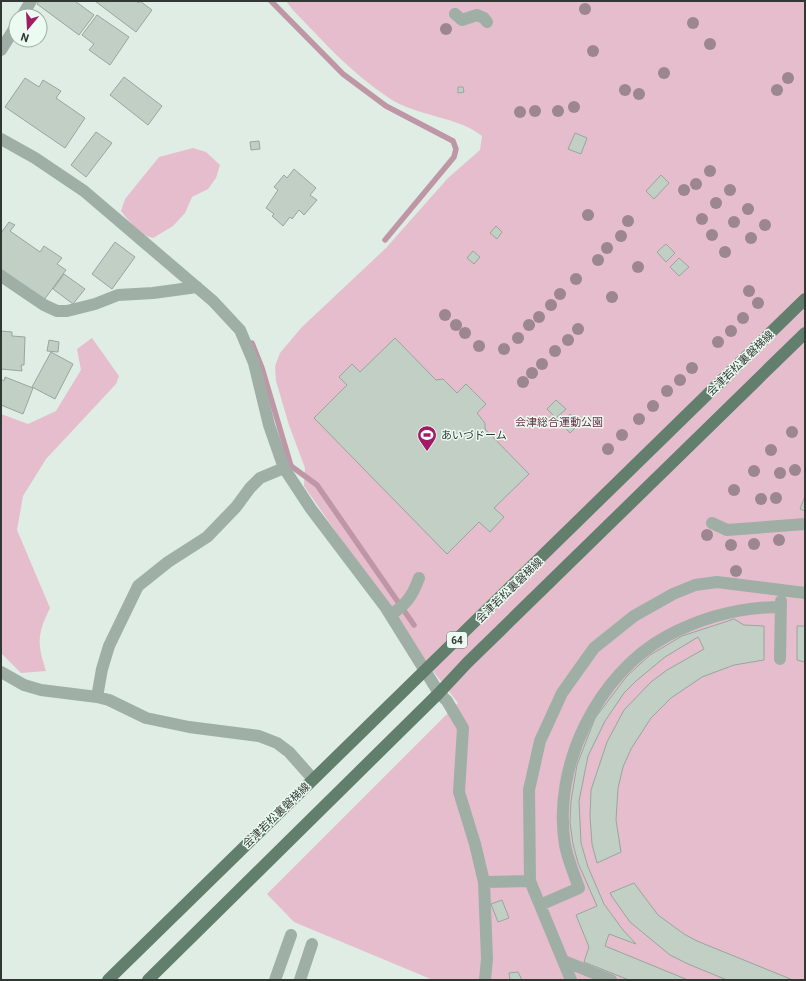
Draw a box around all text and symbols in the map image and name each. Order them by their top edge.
north arrow [8,8,48,48]
text: N [19,30,31,44]
street label: 会津若松裏磐梯線 [704,328,777,399]
park label: 会津総合運動公園 [515,416,603,429]
sports icon: あいづドーム [416,424,438,452]
place label: あいづドーム [441,429,507,442]
street label: 会津若松裏磐梯線 [473,555,546,626]
road number: 64 [447,632,467,648]
street label: 会津若松裏磐梯線 [240,780,313,851]

